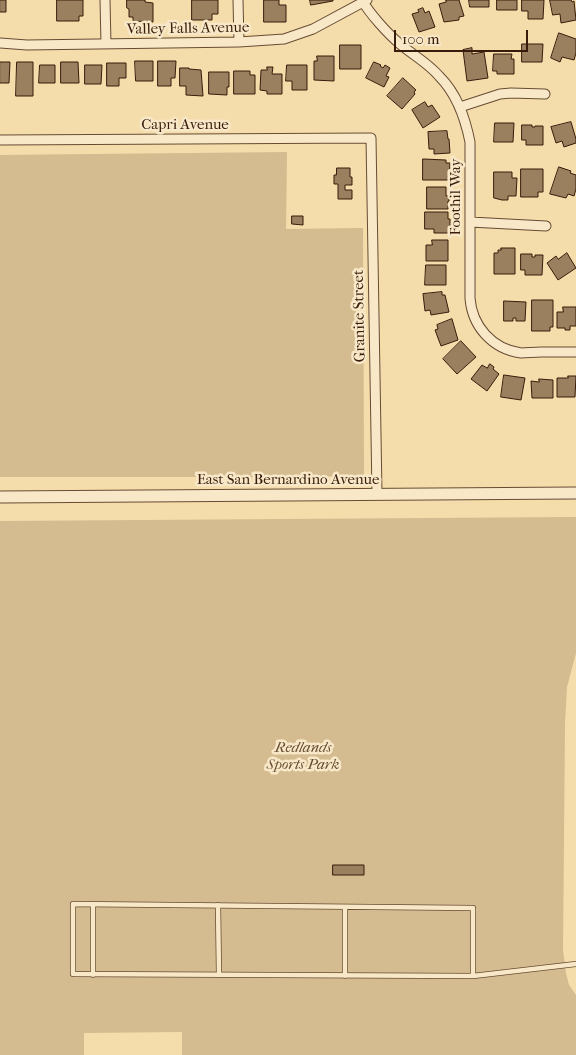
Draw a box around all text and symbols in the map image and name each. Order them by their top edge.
street label: Valley Falls Avenue [126,19,250,39]
scale bar [396,20,530,52]
text: 100 m [402,30,440,48]
street label: Capri Avenue [141,116,229,134]
street label: Foothil Way [447,158,465,236]
street label: Granite Street [350,270,370,362]
street label: East San Bernardino Avenue [197,471,379,489]
park label: Redlands Sports Park [267,739,339,774]

